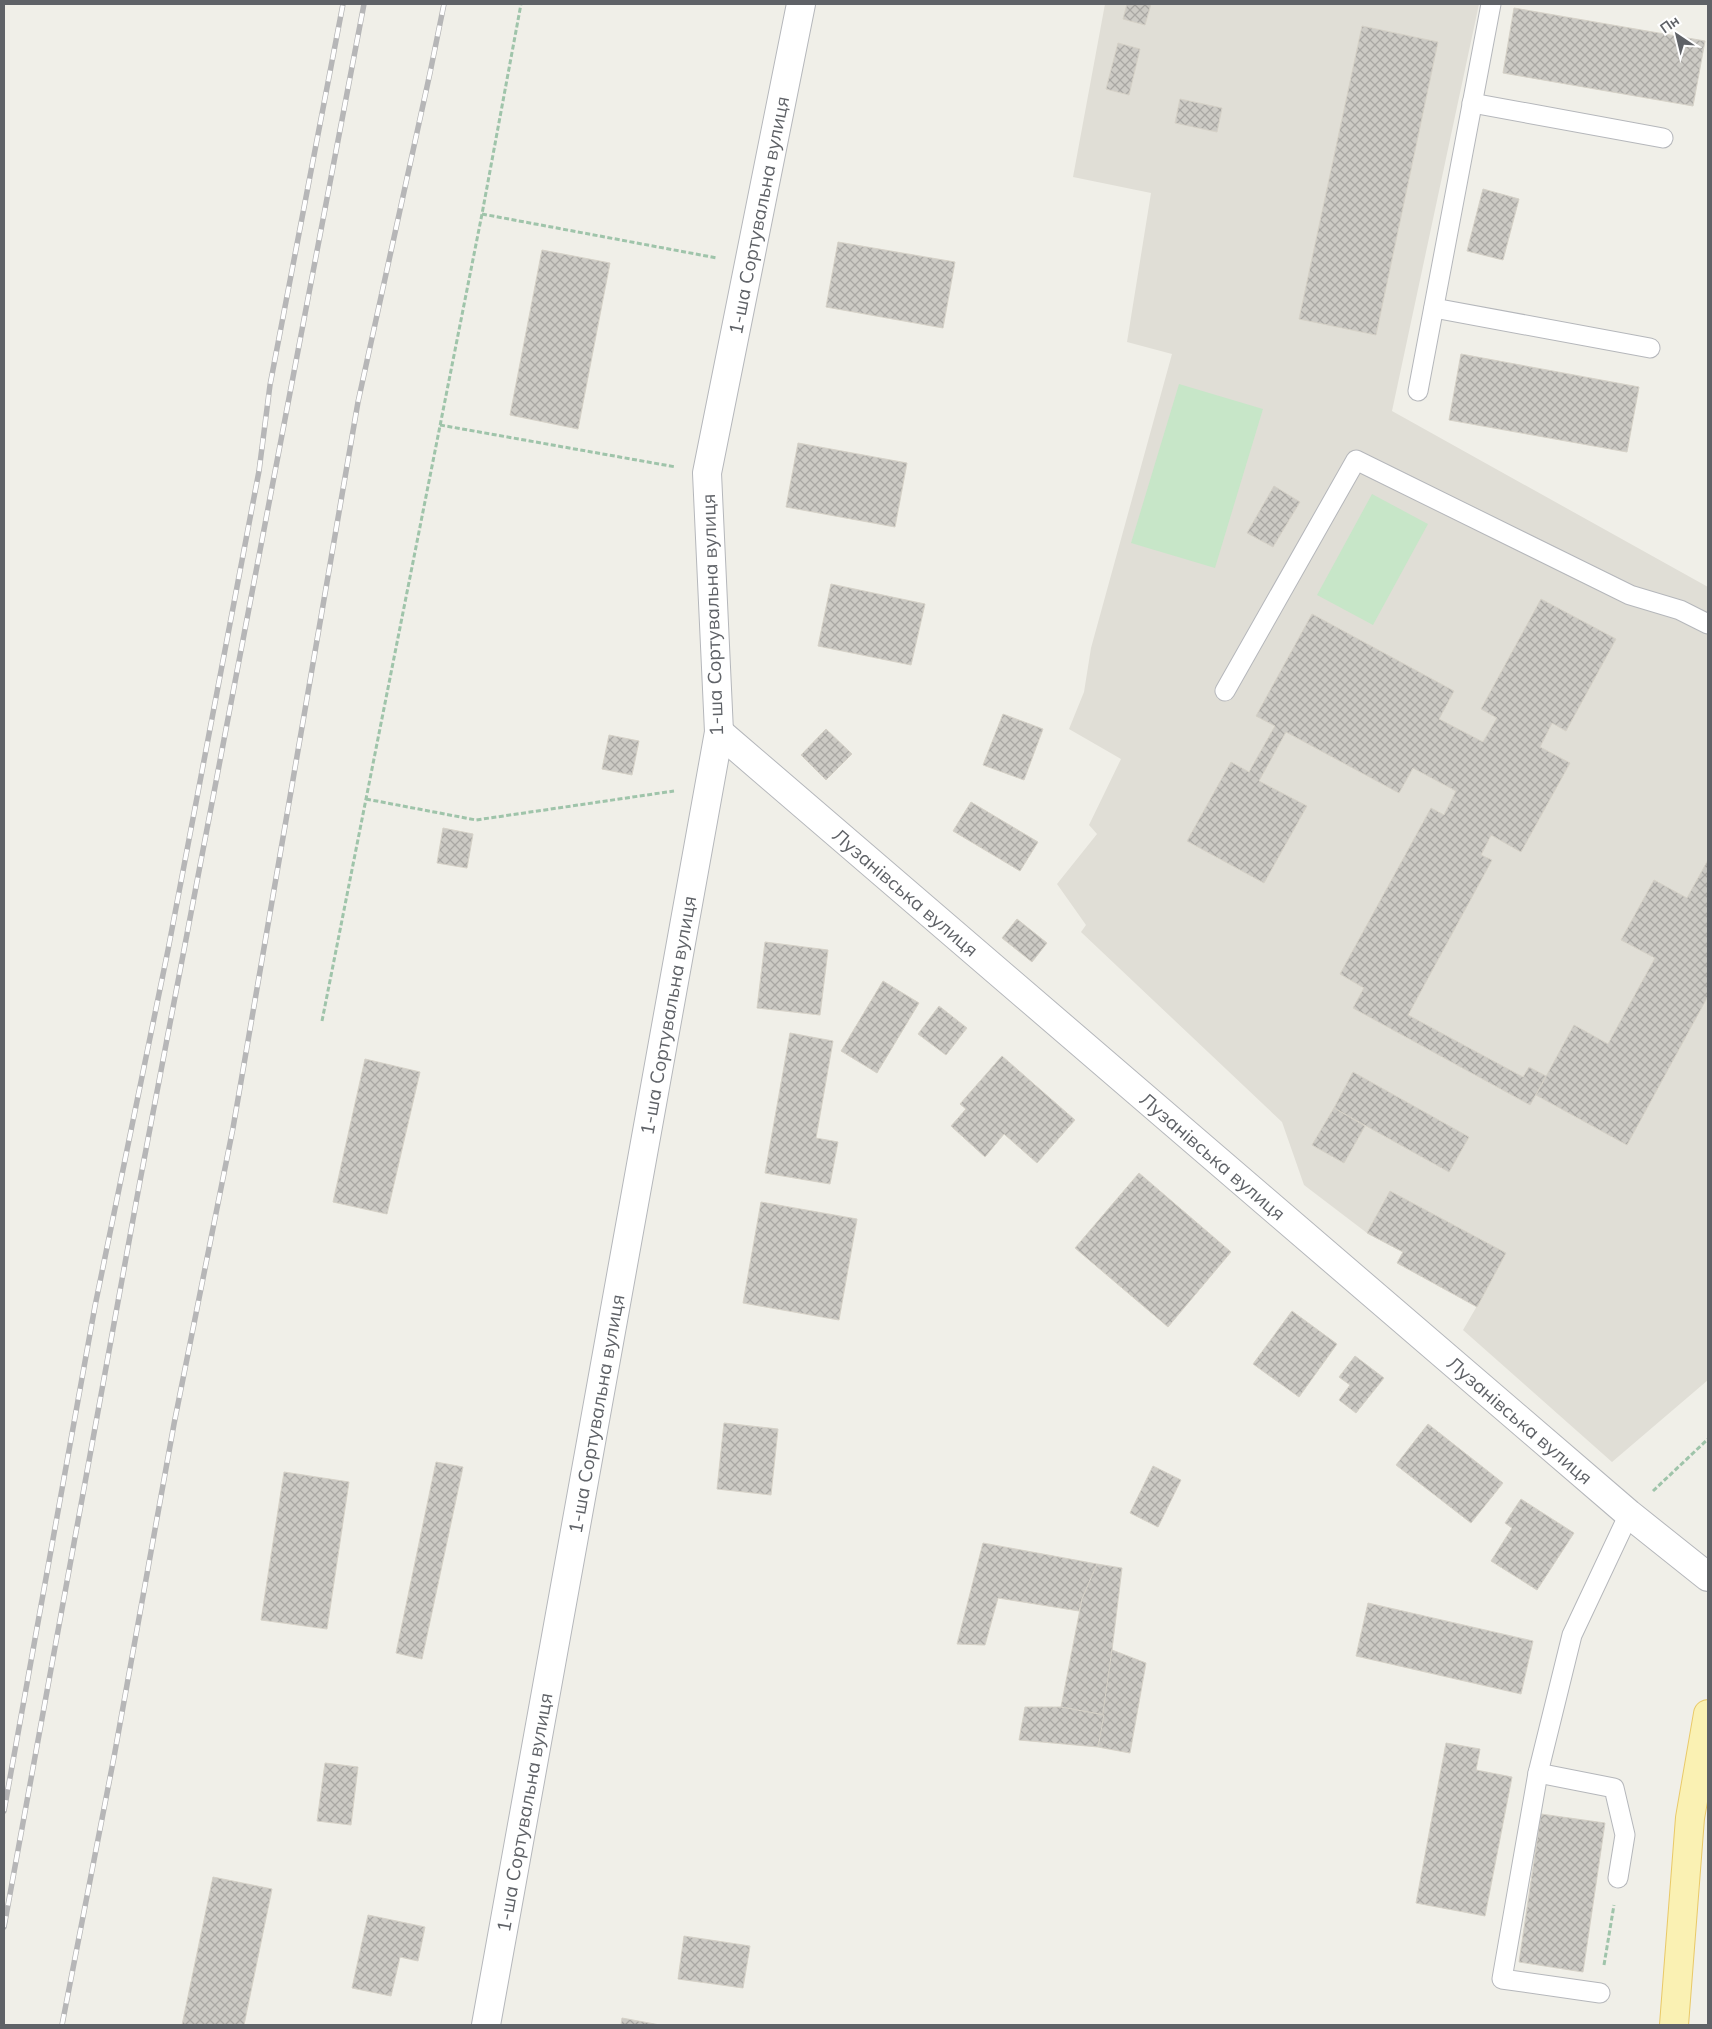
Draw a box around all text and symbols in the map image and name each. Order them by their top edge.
north arrow [1652,10,1702,60]
text: Пн [1656,11,1683,37]
street label: 1-ша Сортувальна вулиця [723,94,794,337]
street label: 1-ша Сортувальна вулиця [696,493,728,737]
street label: Лузанівська вулиця [828,823,983,962]
street label: 1-ша Сортувальна вулиця [635,894,701,1137]
street label: Лузанівська вулиця [1135,1087,1290,1225]
street label: 1-ша Сортувальна вулиця [563,1292,629,1535]
street label: Лузанівська вулиця [1442,1351,1598,1489]
street label: 1-ша Сортувальна вулиця [491,1691,558,1934]

